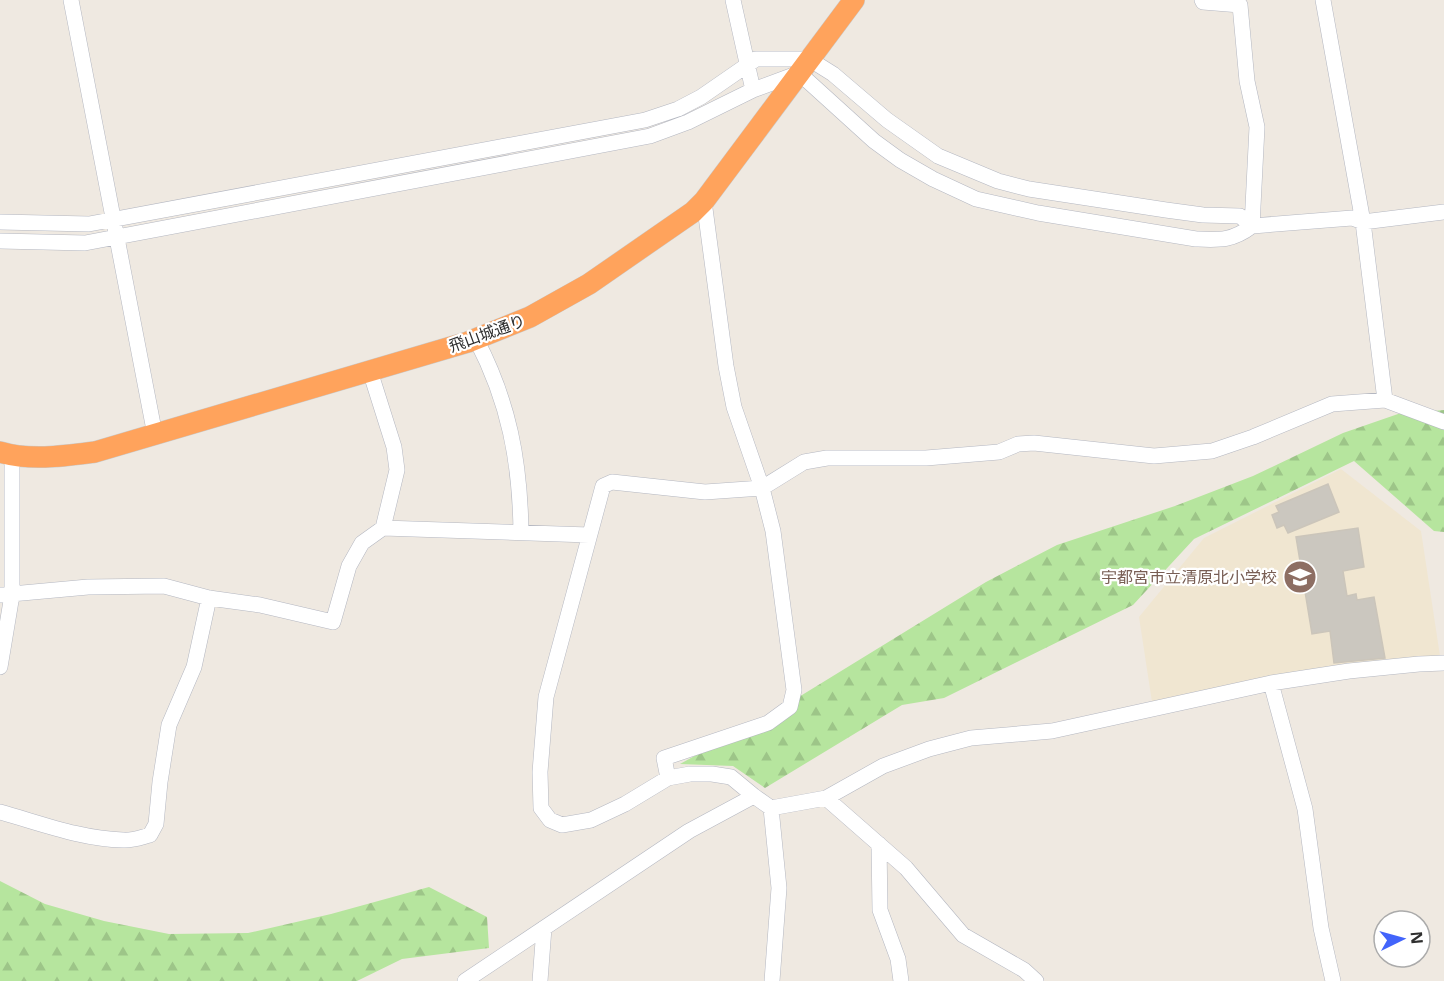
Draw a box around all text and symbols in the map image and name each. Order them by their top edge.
street label: 飛山城通り [446,309,528,357]
school or university icon: 宇都宮市立清原北小学校 [1282,559,1318,595]
place label: 宇都宮市立清原北小学校 [1101,566,1277,588]
north arrow [1372,909,1432,969]
text: N [1405,930,1428,945]

